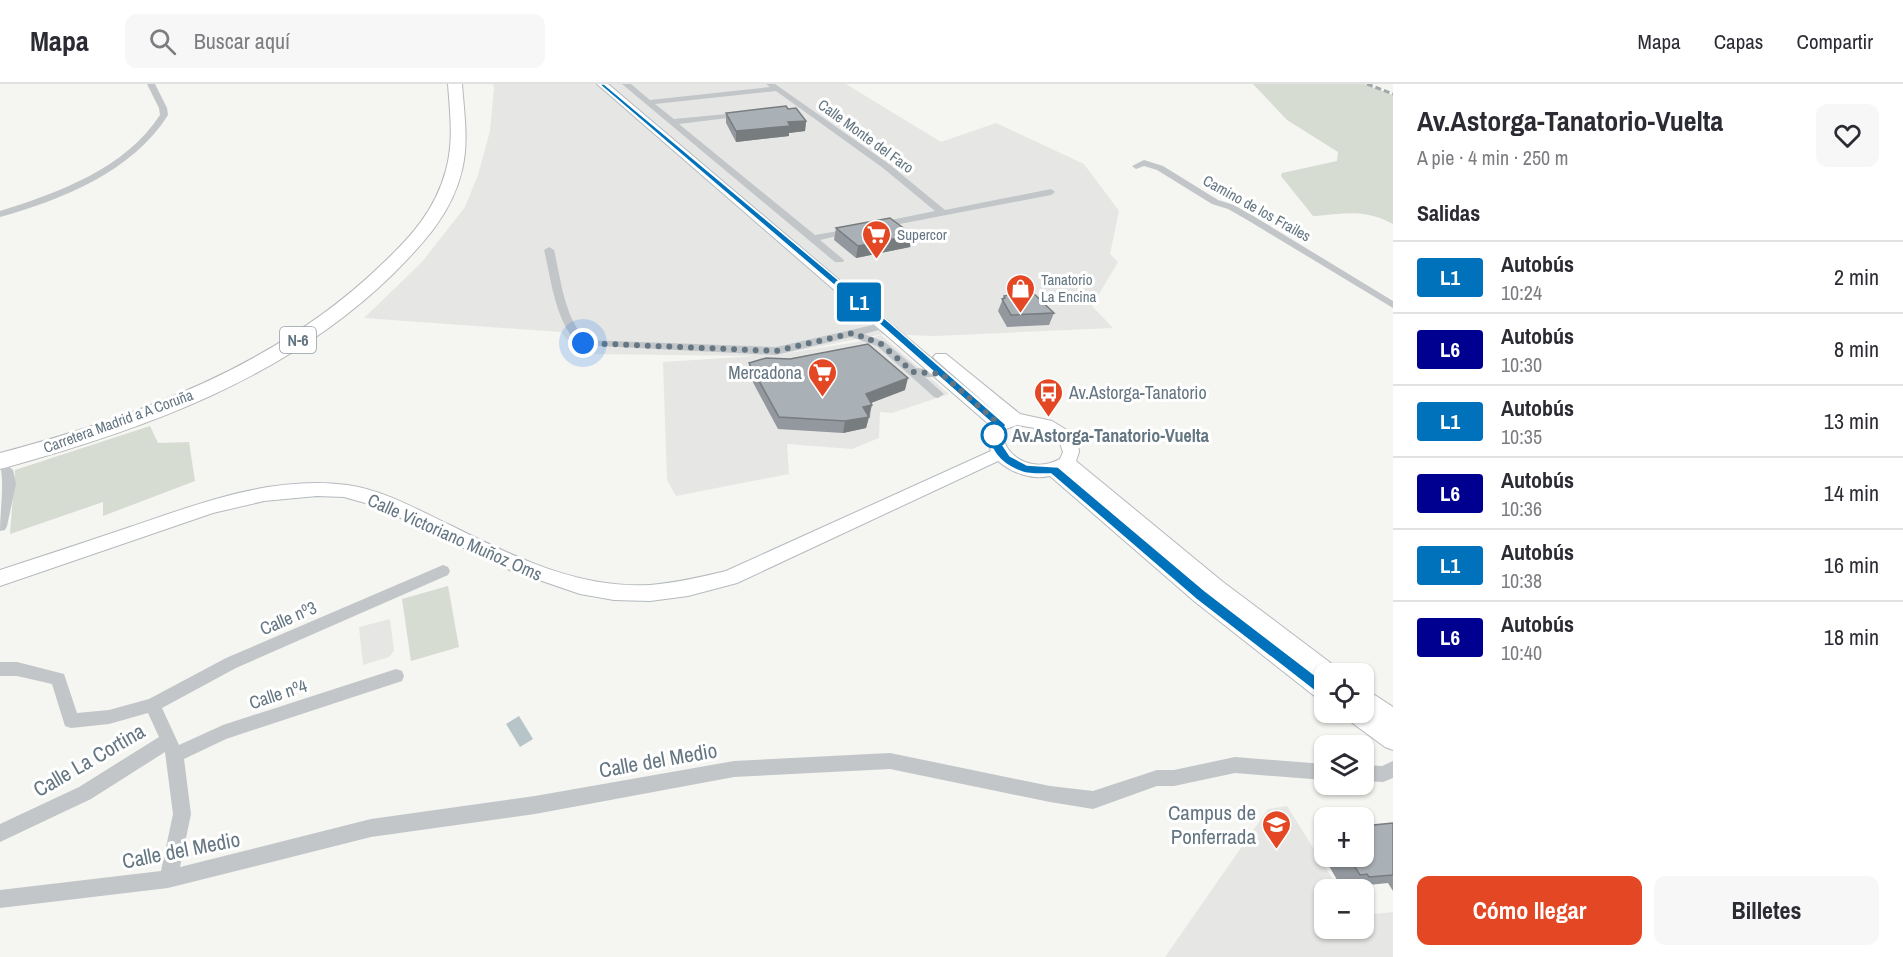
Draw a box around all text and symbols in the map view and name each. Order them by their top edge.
search box [125,14,545,68]
text: Mapa [30,22,89,60]
icon: search [146,25,179,58]
text: Buscar aquí [194,26,290,56]
text: Mapa [1638,27,1681,56]
text: Capas [1714,27,1763,56]
text: Compartir [1796,27,1873,56]
street label: Calle Monte del Faro [814,94,918,178]
text: Av.Astorga-Tanatorio-Vuelta [1417,102,1723,140]
button: heart [1816,104,1879,167]
text: A pie · 4 min · 250 m [1417,144,1568,171]
street label: Camino de los Frailes [1199,170,1315,246]
text: Salidas [1417,198,1480,228]
supermarket icon: Supercor [860,218,892,260]
place label: Supercor [897,224,947,245]
text: Autobús [1501,249,1574,279]
text: 2 min [1834,262,1879,292]
text: L1 [1440,263,1460,292]
place label: Tanatorio La Encina [1041,269,1097,307]
shop icon: Tanatorio La Encina [1004,272,1036,314]
text: 10:24 [1501,279,1542,306]
line badge: L1 [832,282,886,322]
text: L1 [849,288,869,317]
text: Autobús [1501,321,1574,351]
road number: N-6 [280,327,316,353]
your location [568,328,598,358]
text: 8 min [1834,334,1879,364]
text: L6 [1440,335,1460,364]
text: 10:30 [1501,351,1542,378]
supermarket icon: Mercadona [807,356,839,398]
place label: Mercadona [728,360,802,385]
bus stop icon: Av.Astorga-Tanatorio [1032,376,1064,418]
place label: Av.Astorga-Tanatorio [1068,380,1207,405]
street label: Carretera Madrid a A Coruña [40,384,196,458]
text: Autobús [1501,393,1574,423]
text: 13 min [1824,406,1879,436]
text: L1 [1440,407,1460,436]
marker: Av.Astorga-Tanatorio-Vuelta [981,422,1007,448]
place label: Av.Astorga-Tanatorio-Vuelta [1012,423,1210,448]
text: 10:35 [1501,423,1542,450]
text: Autobús [1501,465,1574,495]
text: 14 min [1824,478,1879,508]
text: L6 [1440,479,1460,508]
street label: Calle Victoriano Muñoz Oms [364,487,546,587]
text: 10:36 [1501,495,1542,522]
text: Autobús [1501,537,1574,567]
text: 16 min [1824,550,1879,580]
text: L1 [1440,551,1460,580]
text: 10:38 [1501,567,1542,594]
street label: Calle nº3 [256,595,320,641]
text: Autobús [1501,609,1574,639]
text: 18 min [1824,622,1879,652]
text: L6 [1440,623,1460,652]
text: 10:40 [1501,639,1542,666]
map controls [1314,663,1374,939]
button: locate [1314,663,1374,723]
street label: Calle nº4 [246,673,310,715]
street label: Calle La Cortina [28,716,150,804]
street label: Calle del Medio [597,735,719,785]
button: layers [1314,735,1374,795]
place label: Campus de Ponferrada [1168,798,1256,851]
button: + [1314,807,1374,867]
school or university icon: Campus de Ponferrada [1261,808,1293,850]
street label: Calle del Medio [120,824,242,876]
button: Cómo llegar [1417,876,1642,945]
button: Billetes [1654,876,1879,945]
button: − [1314,879,1374,939]

